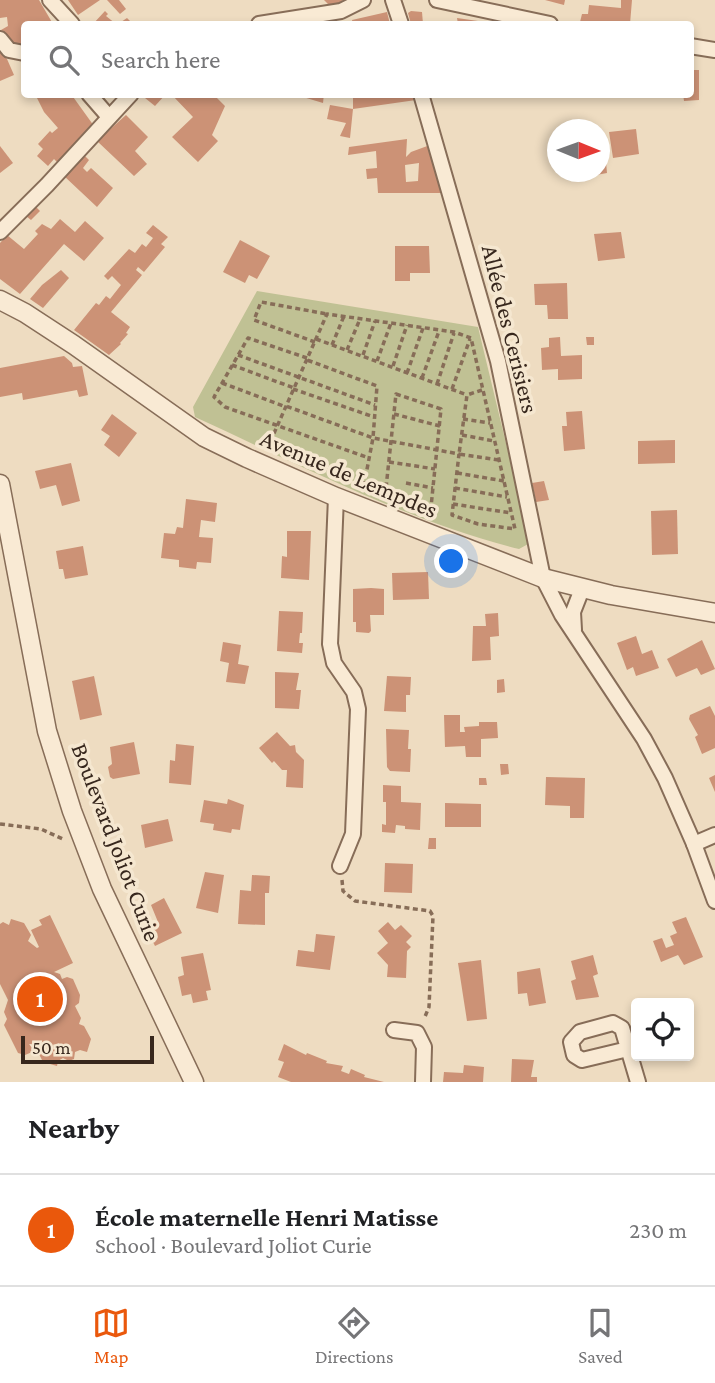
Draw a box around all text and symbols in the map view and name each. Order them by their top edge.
search box [21,21,694,98]
icon: search [45,41,83,79]
text: Search here [101,45,220,74]
north arrow [547,119,610,182]
street label: Allée des Cerisiers [477,242,544,416]
street label: Avenue de Lempdes [257,424,442,523]
your location [434,544,468,578]
street label: Boulevard Joliot Curie [66,739,167,945]
pin: 1 [17,973,63,1025]
map controls [631,998,694,1061]
button: locate [631,998,694,1061]
scale bar [21,1033,154,1065]
text: 50 m [32,1037,71,1058]
text: Nearby [28,1111,119,1144]
text: École maternelle Henri Matisse [95,1203,438,1232]
text: 1 [47,1217,55,1243]
text: 230 m [629,1217,687,1243]
text: School · Boulevard Joliot Curie [95,1232,372,1258]
tab: Map [92,1304,130,1367]
tab: Directions [315,1304,394,1367]
tab: Saved [578,1304,623,1367]

